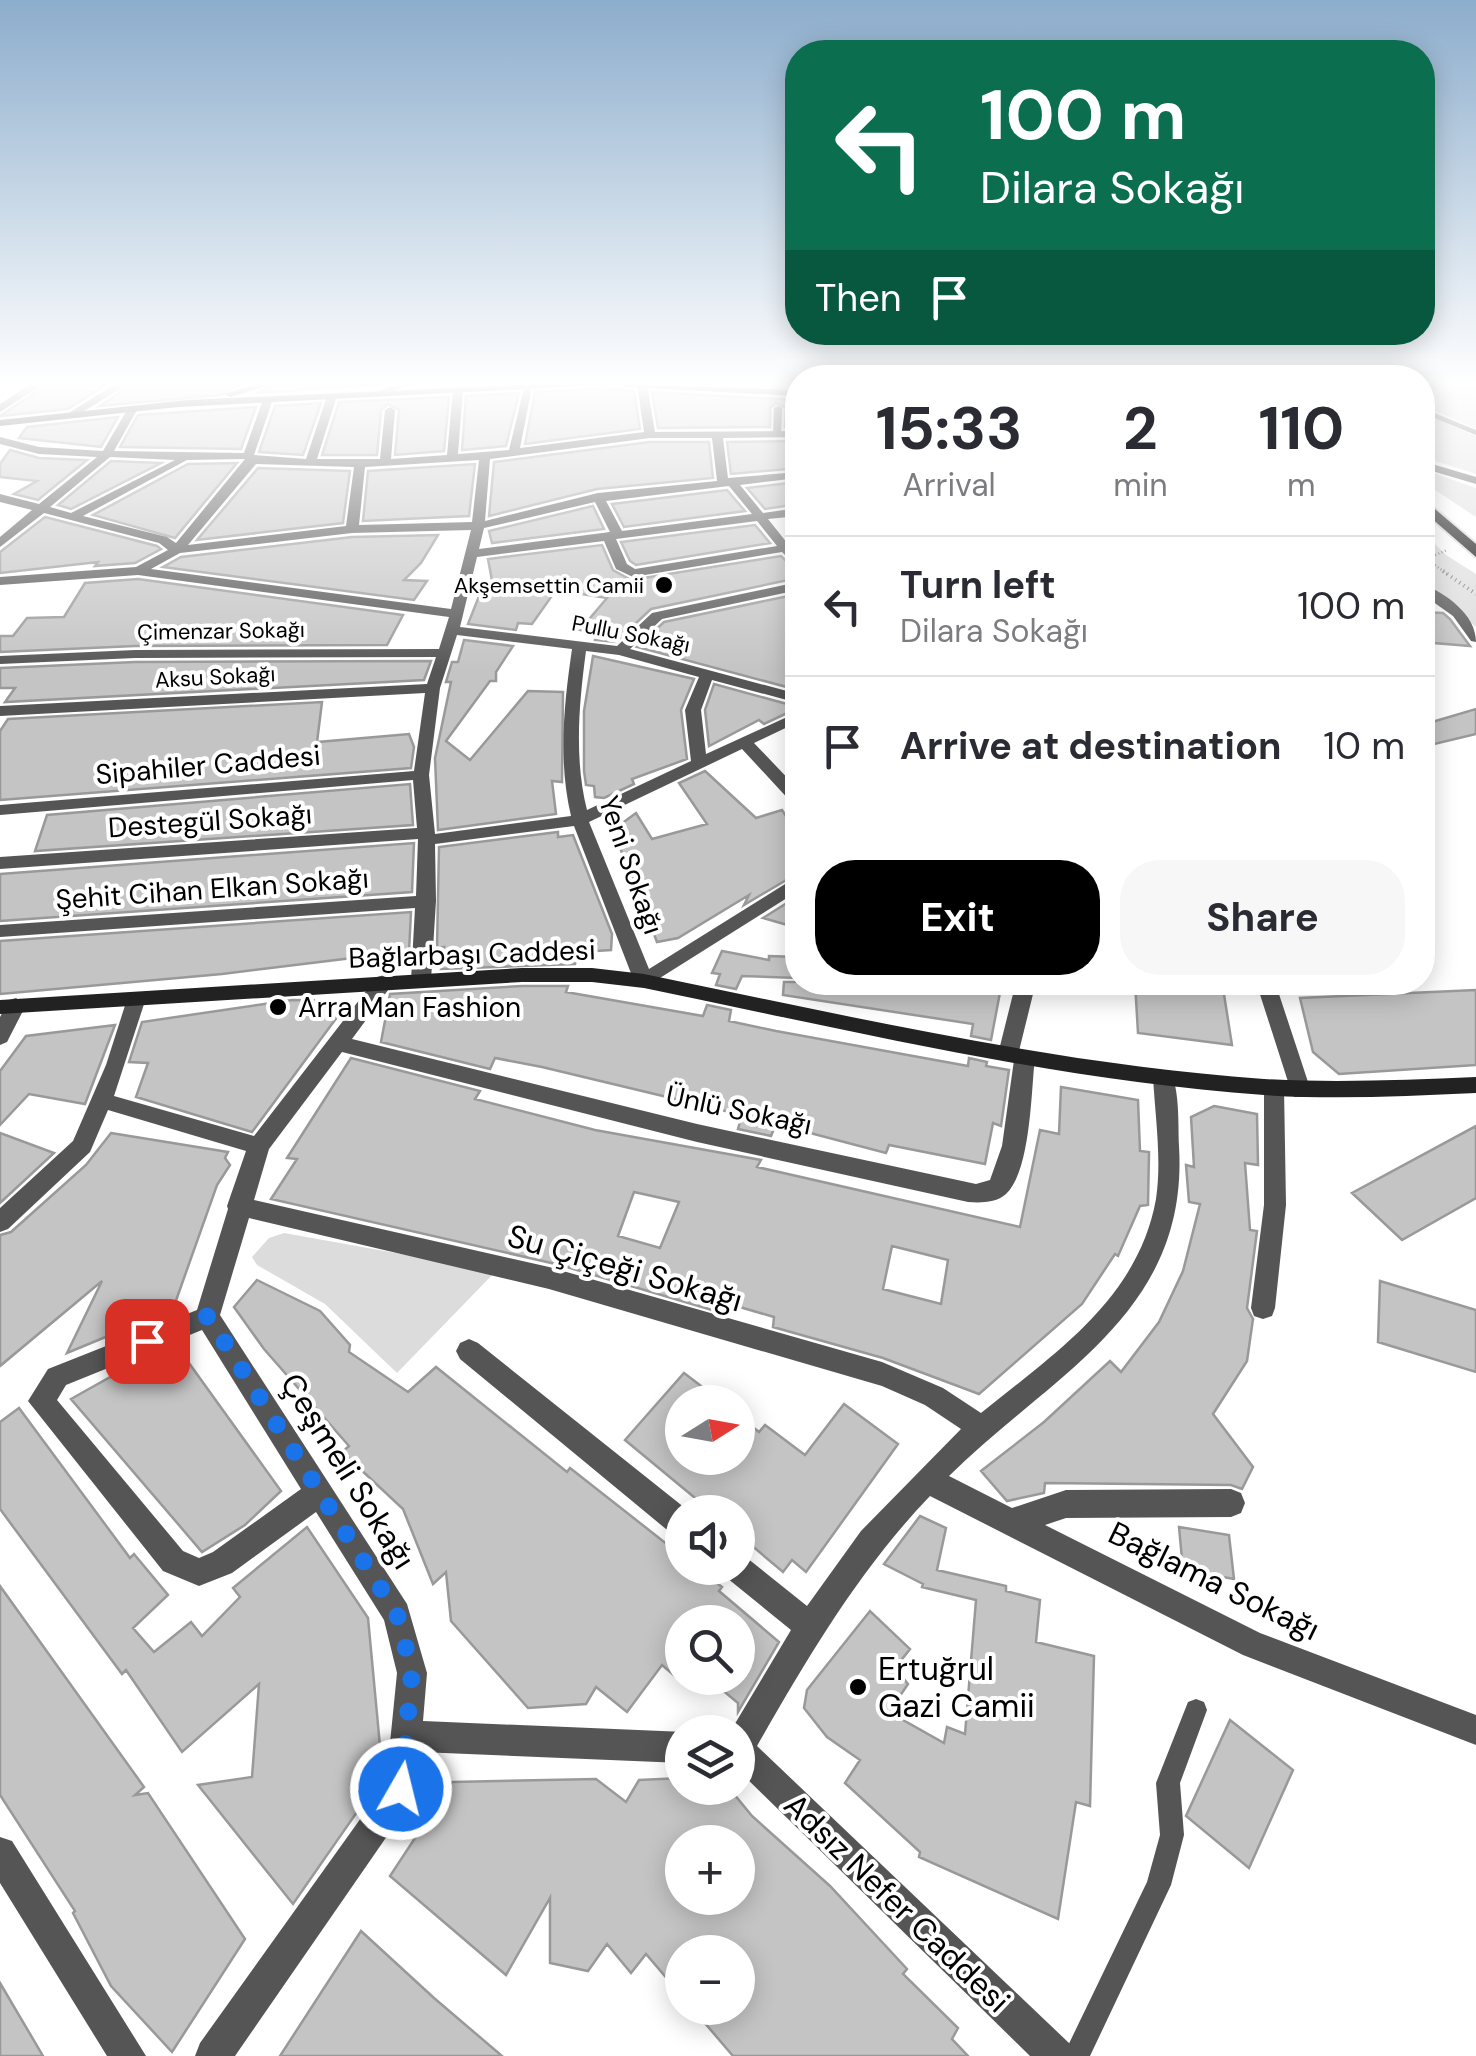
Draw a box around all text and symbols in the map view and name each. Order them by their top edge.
text: 100 m [980,70,1186,161]
icon: left [815,80,945,210]
text: Dilara Sokağı [980,158,1244,217]
icon: arrive [922,270,977,325]
text: Then [815,273,902,323]
text: 15:33 [876,389,1022,468]
text: 2 [1123,389,1158,468]
text: 110 [1258,389,1344,468]
text: Arrival [902,464,996,506]
text: min [1113,464,1168,506]
text: m [1287,464,1316,506]
text: Turn left [900,560,1056,610]
place label: Akşemsettin Camii [454,571,644,600]
marker: Akşemsettin Camii [653,574,675,596]
icon: left [815,579,870,634]
text: 100 m [1297,581,1405,631]
street label: Pullu Sokağı [570,608,692,660]
text: Dilara Sokağı [900,610,1088,652]
street label: Çimenzar Sokağı [137,615,305,647]
street label: Aksu Sokağı [154,659,276,695]
icon: arrive [815,719,870,774]
text: Arrive at destination [900,721,1282,771]
text: 10 m [1323,721,1405,771]
street label: Sipahiler Caddesi [94,737,322,793]
street label: Yeni Sokağı [590,791,672,939]
street label: Destegül Sokağı [107,795,313,847]
street label: Şehit Cihan Elkan Sokağı [54,860,370,918]
button: Exit [815,860,1100,975]
button: Share [1120,860,1405,975]
street label: Bağlarbaşı Caddesi [348,931,596,977]
place label: Arra Man Fashion [298,989,521,1026]
marker: Arra Man Fashion [267,996,289,1018]
street label: Ünlü Sokağı [663,1077,815,1143]
street label: Su Çiçeği Sokağı [503,1214,747,1322]
pin [105,1299,190,1384]
icon: arrive [120,1314,175,1369]
street label: Çeşmeli Sokağı [271,1365,425,1577]
north arrow [665,1385,755,1475]
map controls [665,1385,755,2025]
button: sound [665,1495,755,1585]
street label: Bağlama Sokağı [1102,1512,1326,1650]
button: search [665,1605,755,1695]
place label: Ertuğrul Gazi Camii [878,1648,1035,1727]
marker: Ertuğrul Gazi Camii [847,1676,869,1698]
button: layers [665,1715,755,1805]
position arrow [349,1737,453,1841]
street label: Adsız Nefer Caddesi [775,1784,1019,2022]
button: + [665,1825,755,1915]
button: − [665,1935,755,2025]

